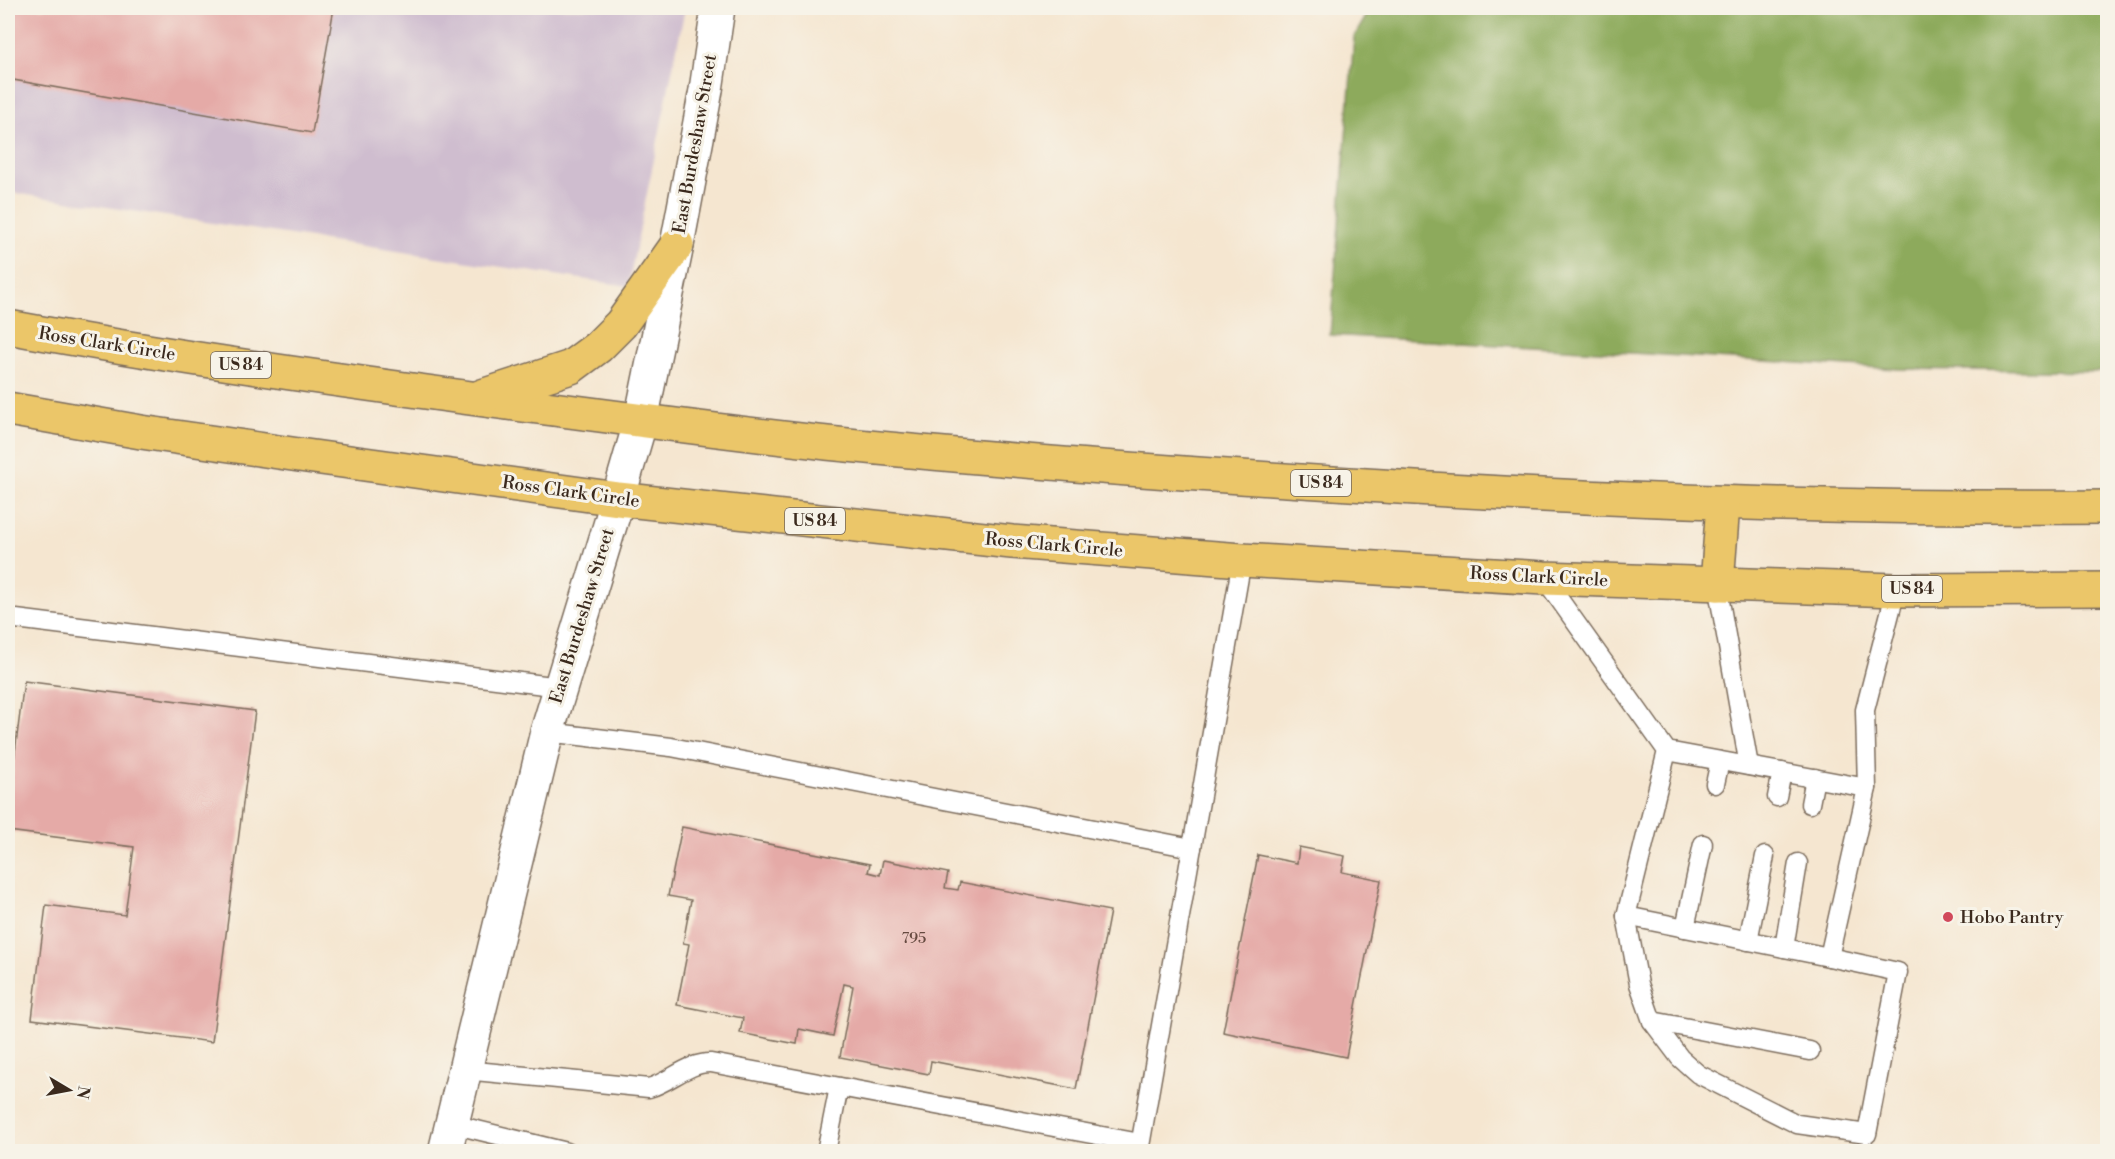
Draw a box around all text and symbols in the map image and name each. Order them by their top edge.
street label: East Burdeshaw Street [668,52,722,236]
street label: Ross Clark Circle [37,322,177,366]
road number: US 84 [211,352,271,378]
road number: US 84 [1291,470,1351,496]
street label: Ross Clark Circle [501,471,641,513]
road number: US 84 [785,508,845,534]
street label: East Burdeshaw Street [544,525,620,706]
street label: Ross Clark Circle [984,528,1124,562]
street label: Ross Clark Circle [1469,562,1609,592]
road number: US 84 [1882,576,1942,602]
place label: Hobo Pantry [1960,906,2064,929]
marker: Hobo Pantry [1941,910,1955,924]
house number: 795 [902,929,926,948]
north arrow [39,1060,99,1120]
text: N [72,1084,94,1101]

